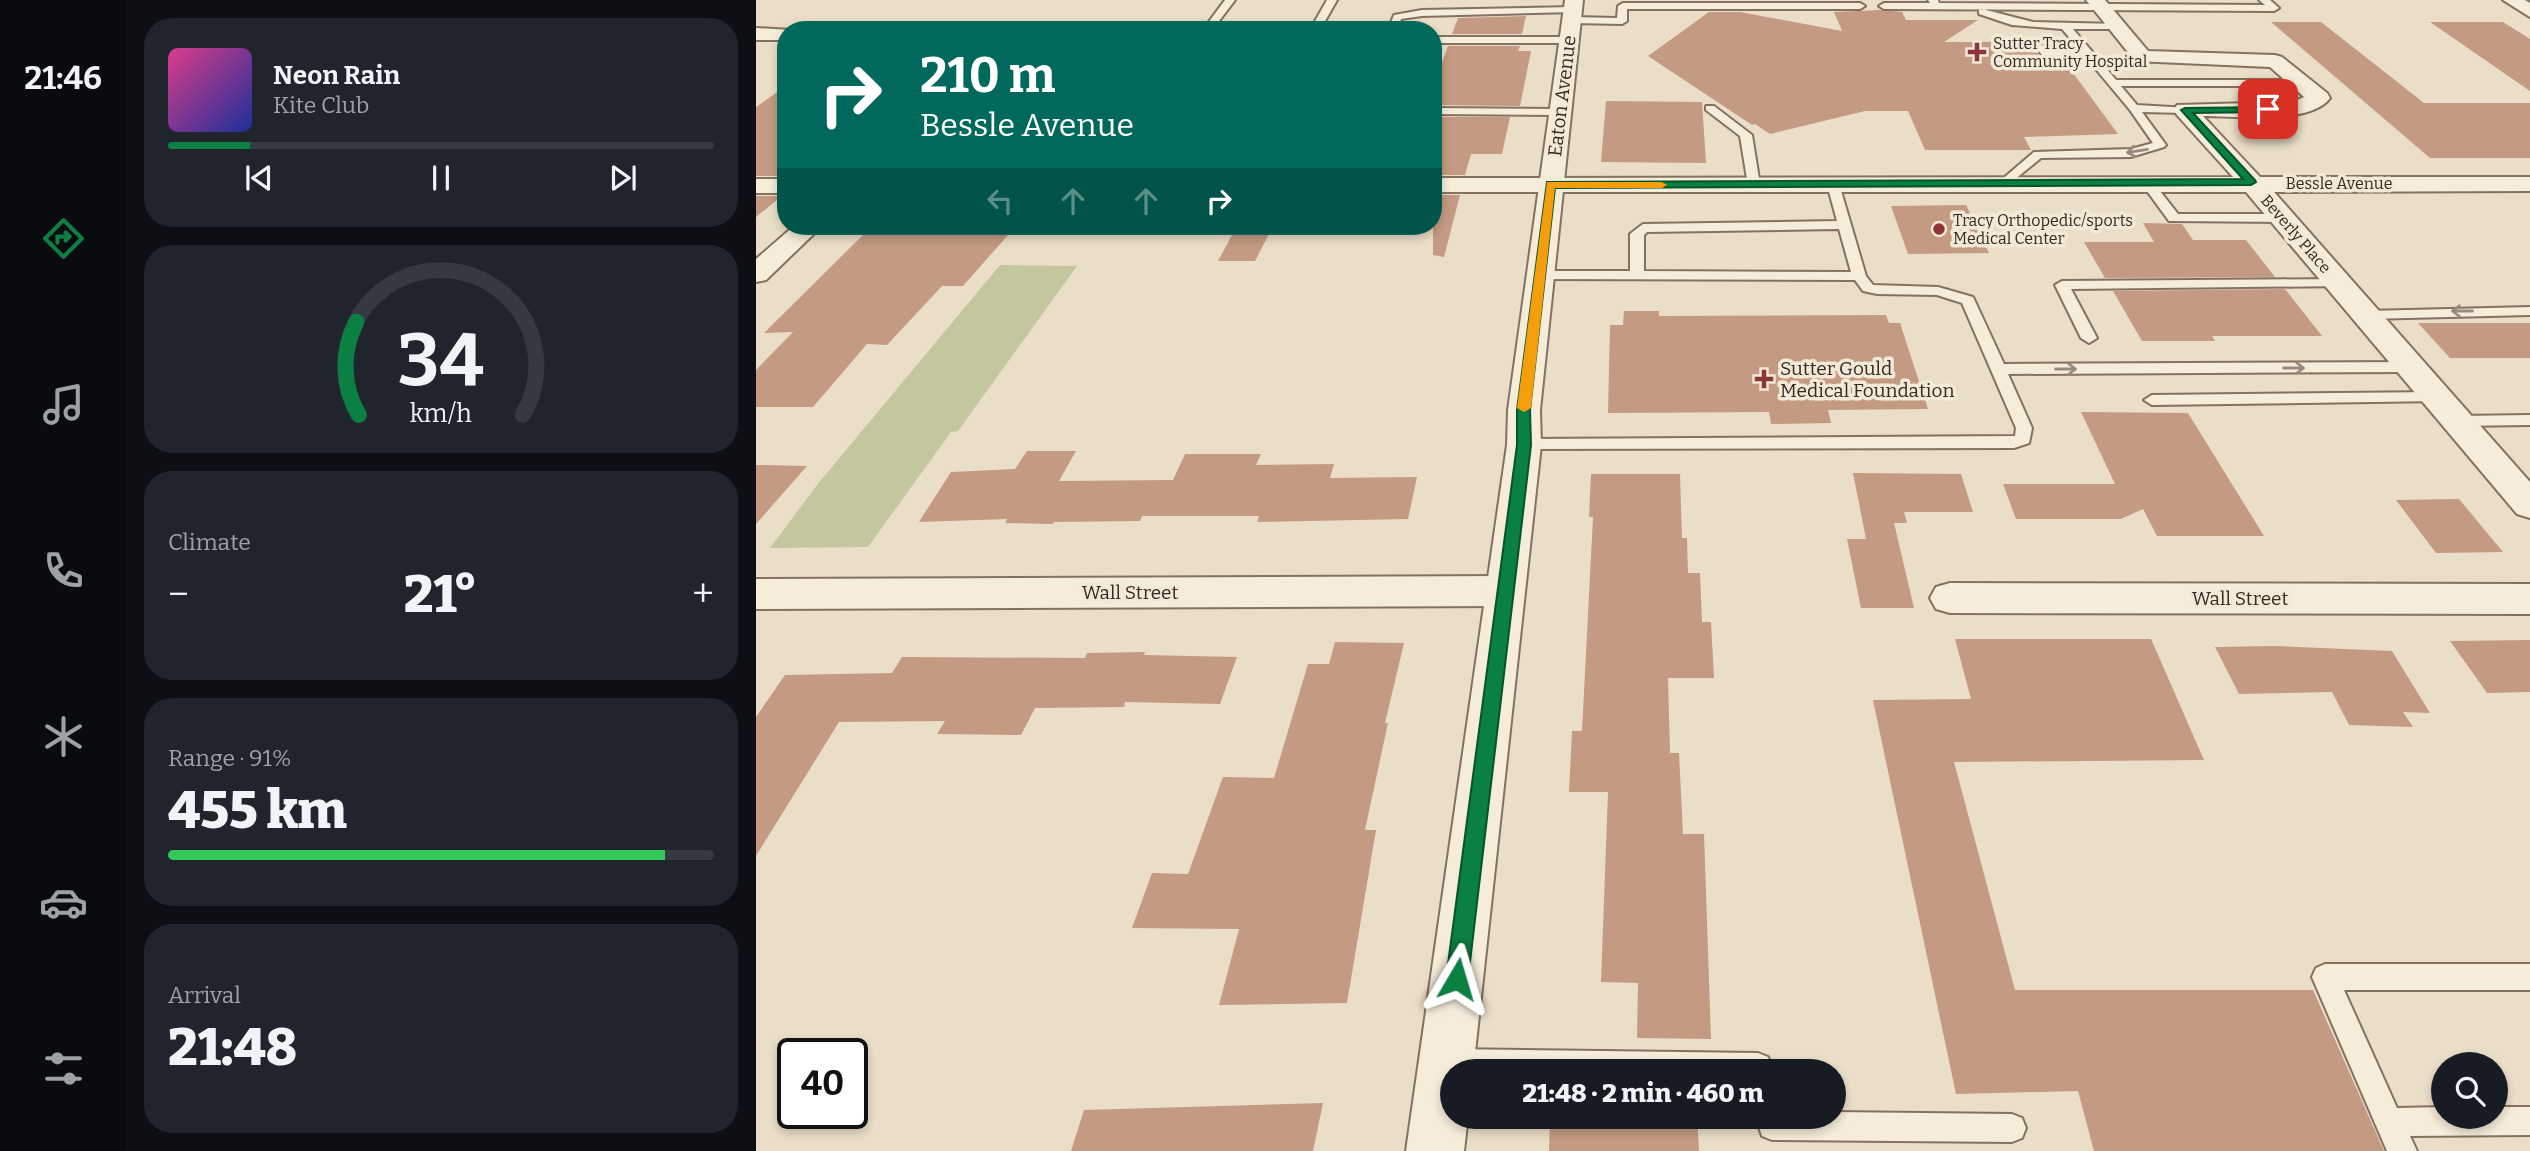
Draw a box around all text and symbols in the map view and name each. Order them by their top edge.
street label: Eaton Avenue [1543,34,1581,158]
place label: Sutter Tracy Community Hospital [1993,34,2148,71]
marker: Sutter Tracy Community Hospital [1967,42,1987,62]
text: 210 m [920,46,1055,105]
icon: right [805,49,896,140]
text: 21:46 [24,59,102,97]
text: Neon Rain [273,60,400,91]
pin [2238,79,2298,139]
icon: arrive [2249,90,2287,128]
text: Kite Club [273,91,369,119]
text: Bessle Avenue [920,106,1134,144]
one-way arrow [2126,145,2149,158]
icon: previous [240,159,278,197]
icon: pause [422,159,460,197]
icon: next [604,159,642,197]
street label: Bessle Avenue [2286,174,2393,193]
icon: left [981,182,1019,220]
icon: ahead [1054,182,1092,220]
icon: ahead [1127,182,1165,220]
icon: right [1200,182,1238,220]
street label: Beverly Place [2257,191,2335,277]
place label: Tracy Orthopedic/sports Medical Center [1953,211,2133,248]
icon: directions [39,214,88,263]
marker: Tracy Orthopedic/sports Medical Center [1931,221,1947,237]
one-way arrow [2451,304,2474,318]
text: 34 [398,317,484,404]
place label: Sutter Gould Medical Foundation [1780,357,1954,402]
one-way arrow [2282,361,2305,375]
one-way arrow [2055,362,2078,376]
marker: Sutter Gould Medical Foundation [1754,369,1774,389]
icon: music [39,380,88,429]
text: km/h [410,399,472,429]
text: Climate [168,528,251,556]
icon: phone [39,546,88,595]
text: 21° [404,563,477,626]
text: − [168,571,189,617]
text: + [692,571,714,617]
street label: Wall Street [1082,581,1178,604]
street label: Wall Street [2192,587,2288,610]
icon: climate [39,712,88,761]
text: Range · 91% [168,744,291,772]
text: 455 km [168,779,347,842]
icon: car [39,878,88,927]
position arrow [1420,942,1494,1016]
text: Arrival [168,981,241,1009]
text: 21:48 [168,1016,297,1079]
speed limit sign: 40 [777,1038,868,1129]
icon: filters [39,1044,88,1093]
map controls [2431,1052,2508,1129]
button: search [2431,1052,2508,1129]
text: 21:48 · 2 min · 460 m [1522,1078,1764,1109]

